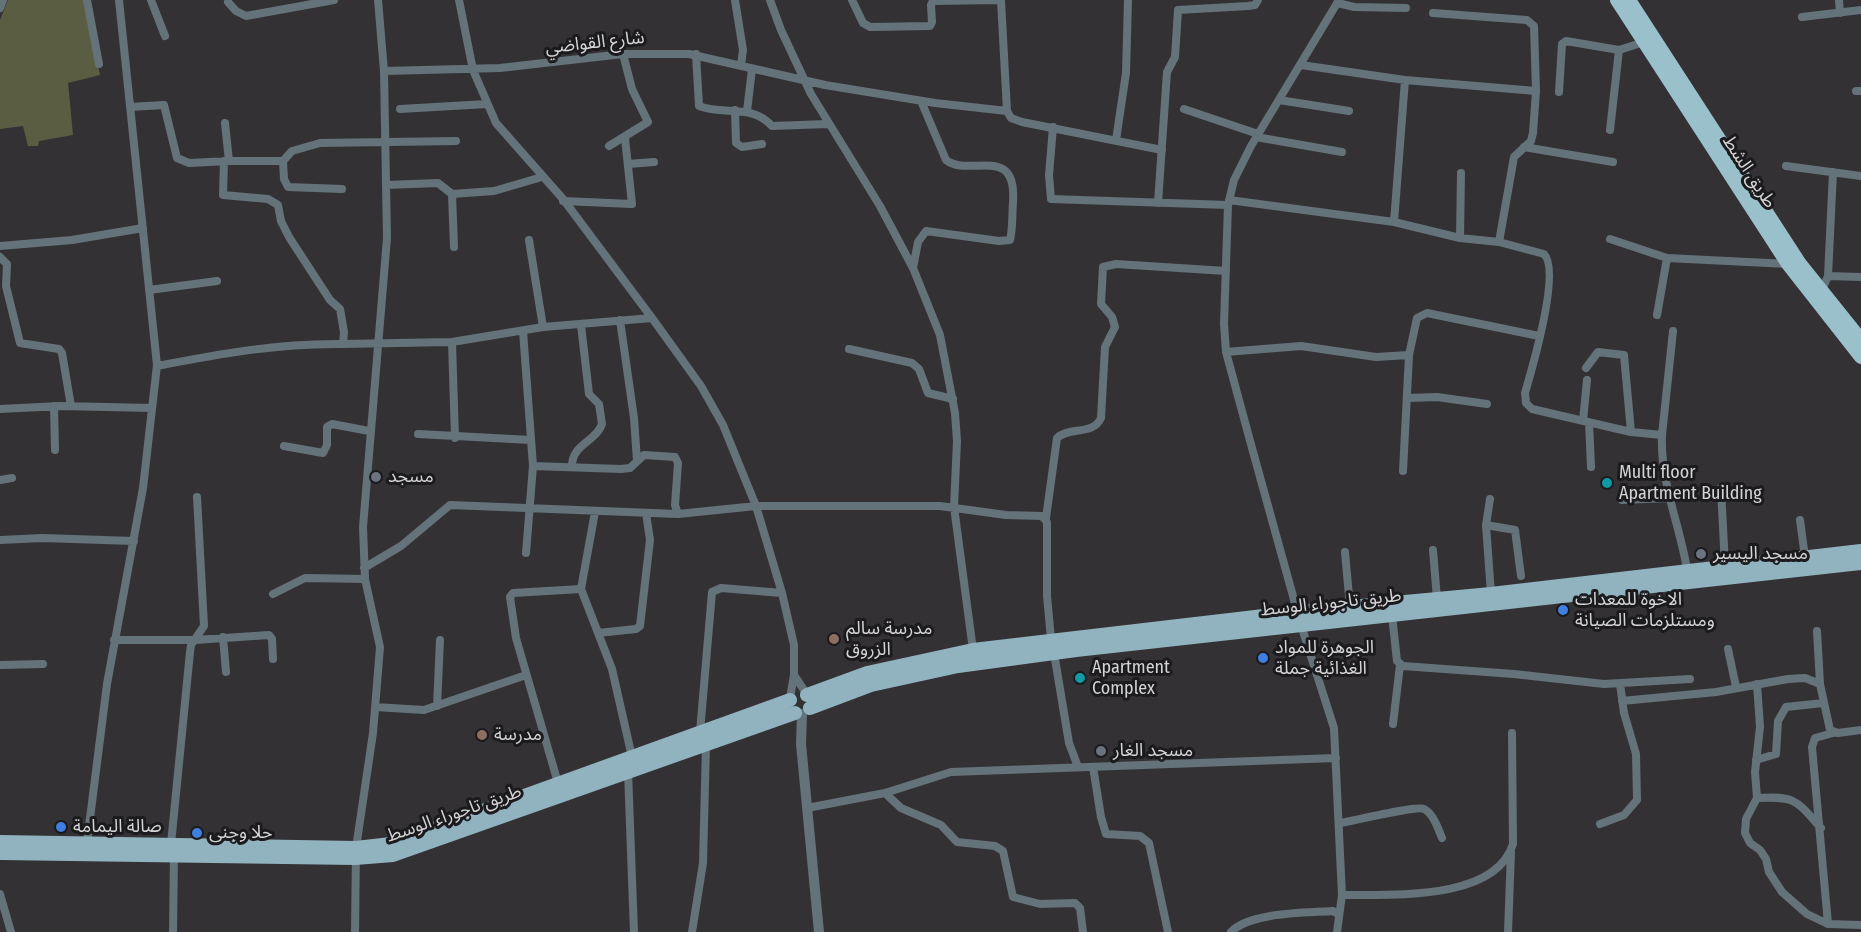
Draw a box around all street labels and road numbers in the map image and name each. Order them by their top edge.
street label: شارع القواضي [544,27,646,59]
street label: طريق الشط [1718,132,1780,212]
street label: طريق تاجوراء الوسط [1260,585,1402,621]
street label: طريق تاجوراء الوسط [384,781,524,847]

